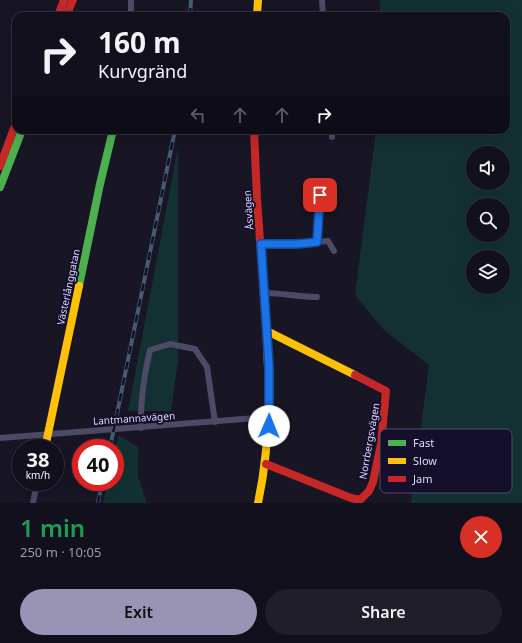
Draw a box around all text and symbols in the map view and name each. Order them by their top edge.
text: 160 m [98,23,181,61]
icon: right [32,28,84,80]
text: Kurvgränd [98,59,187,83]
icon: left [187,104,209,126]
icon: ahead [229,104,251,126]
icon: ahead [271,104,293,126]
icon: right [313,104,335,126]
map controls [466,146,510,294]
button: sound [466,146,510,190]
pin [303,178,337,212]
icon: arrive [309,184,331,206]
street label: Åsvägen [240,190,256,230]
button: search [466,198,510,242]
street label: Västerlånggatan [53,248,83,326]
button: layers [466,250,510,294]
street label: Norrbergsvägen [355,402,383,480]
position arrow [248,405,290,447]
street label: Lantmannavägen [92,408,176,428]
legend [380,429,512,493]
text: Fast [413,435,434,450]
speed limit sign: 40 [72,439,124,491]
text: 38 [27,446,49,473]
text: Slow [413,453,437,468]
text: km/h [26,468,50,482]
text: Jam [412,471,432,486]
text: 1 min [20,511,85,544]
button: close [460,516,502,558]
text: 250 m · 10:05 [20,543,101,561]
button: Exit [20,589,257,635]
button: Share [265,589,502,635]

